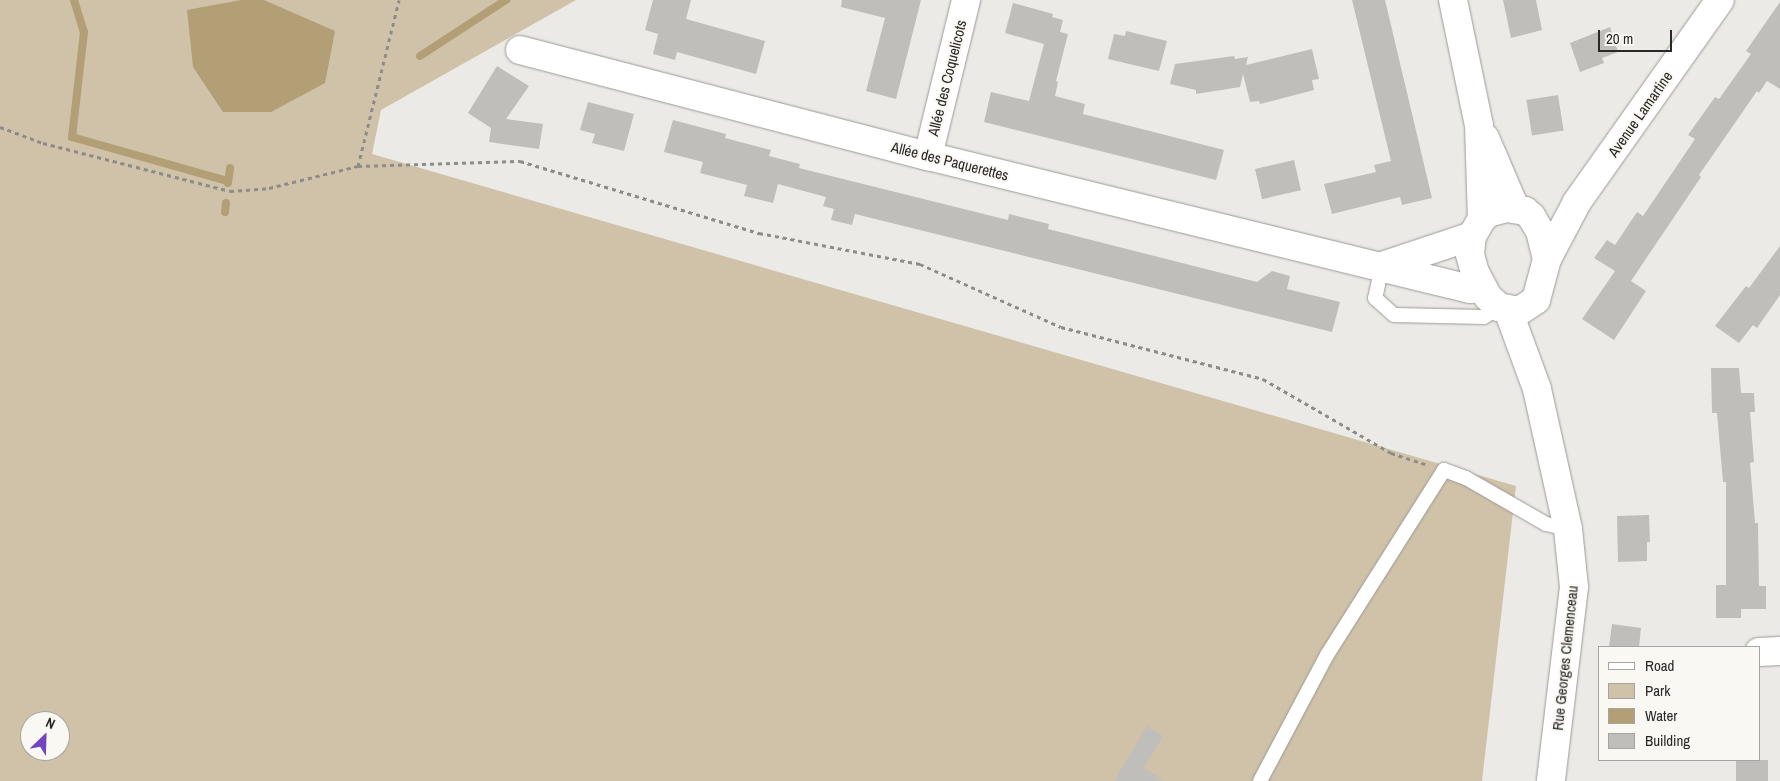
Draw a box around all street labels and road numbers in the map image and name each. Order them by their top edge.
street label: Allée des Coquelicots [924,18,970,138]
street label: Avenue Lamartine [1604,68,1676,160]
street label: Allée des Paquerettes [889,138,1011,184]
street label: Rue Georges Clemenceau [1548,585,1582,731]

